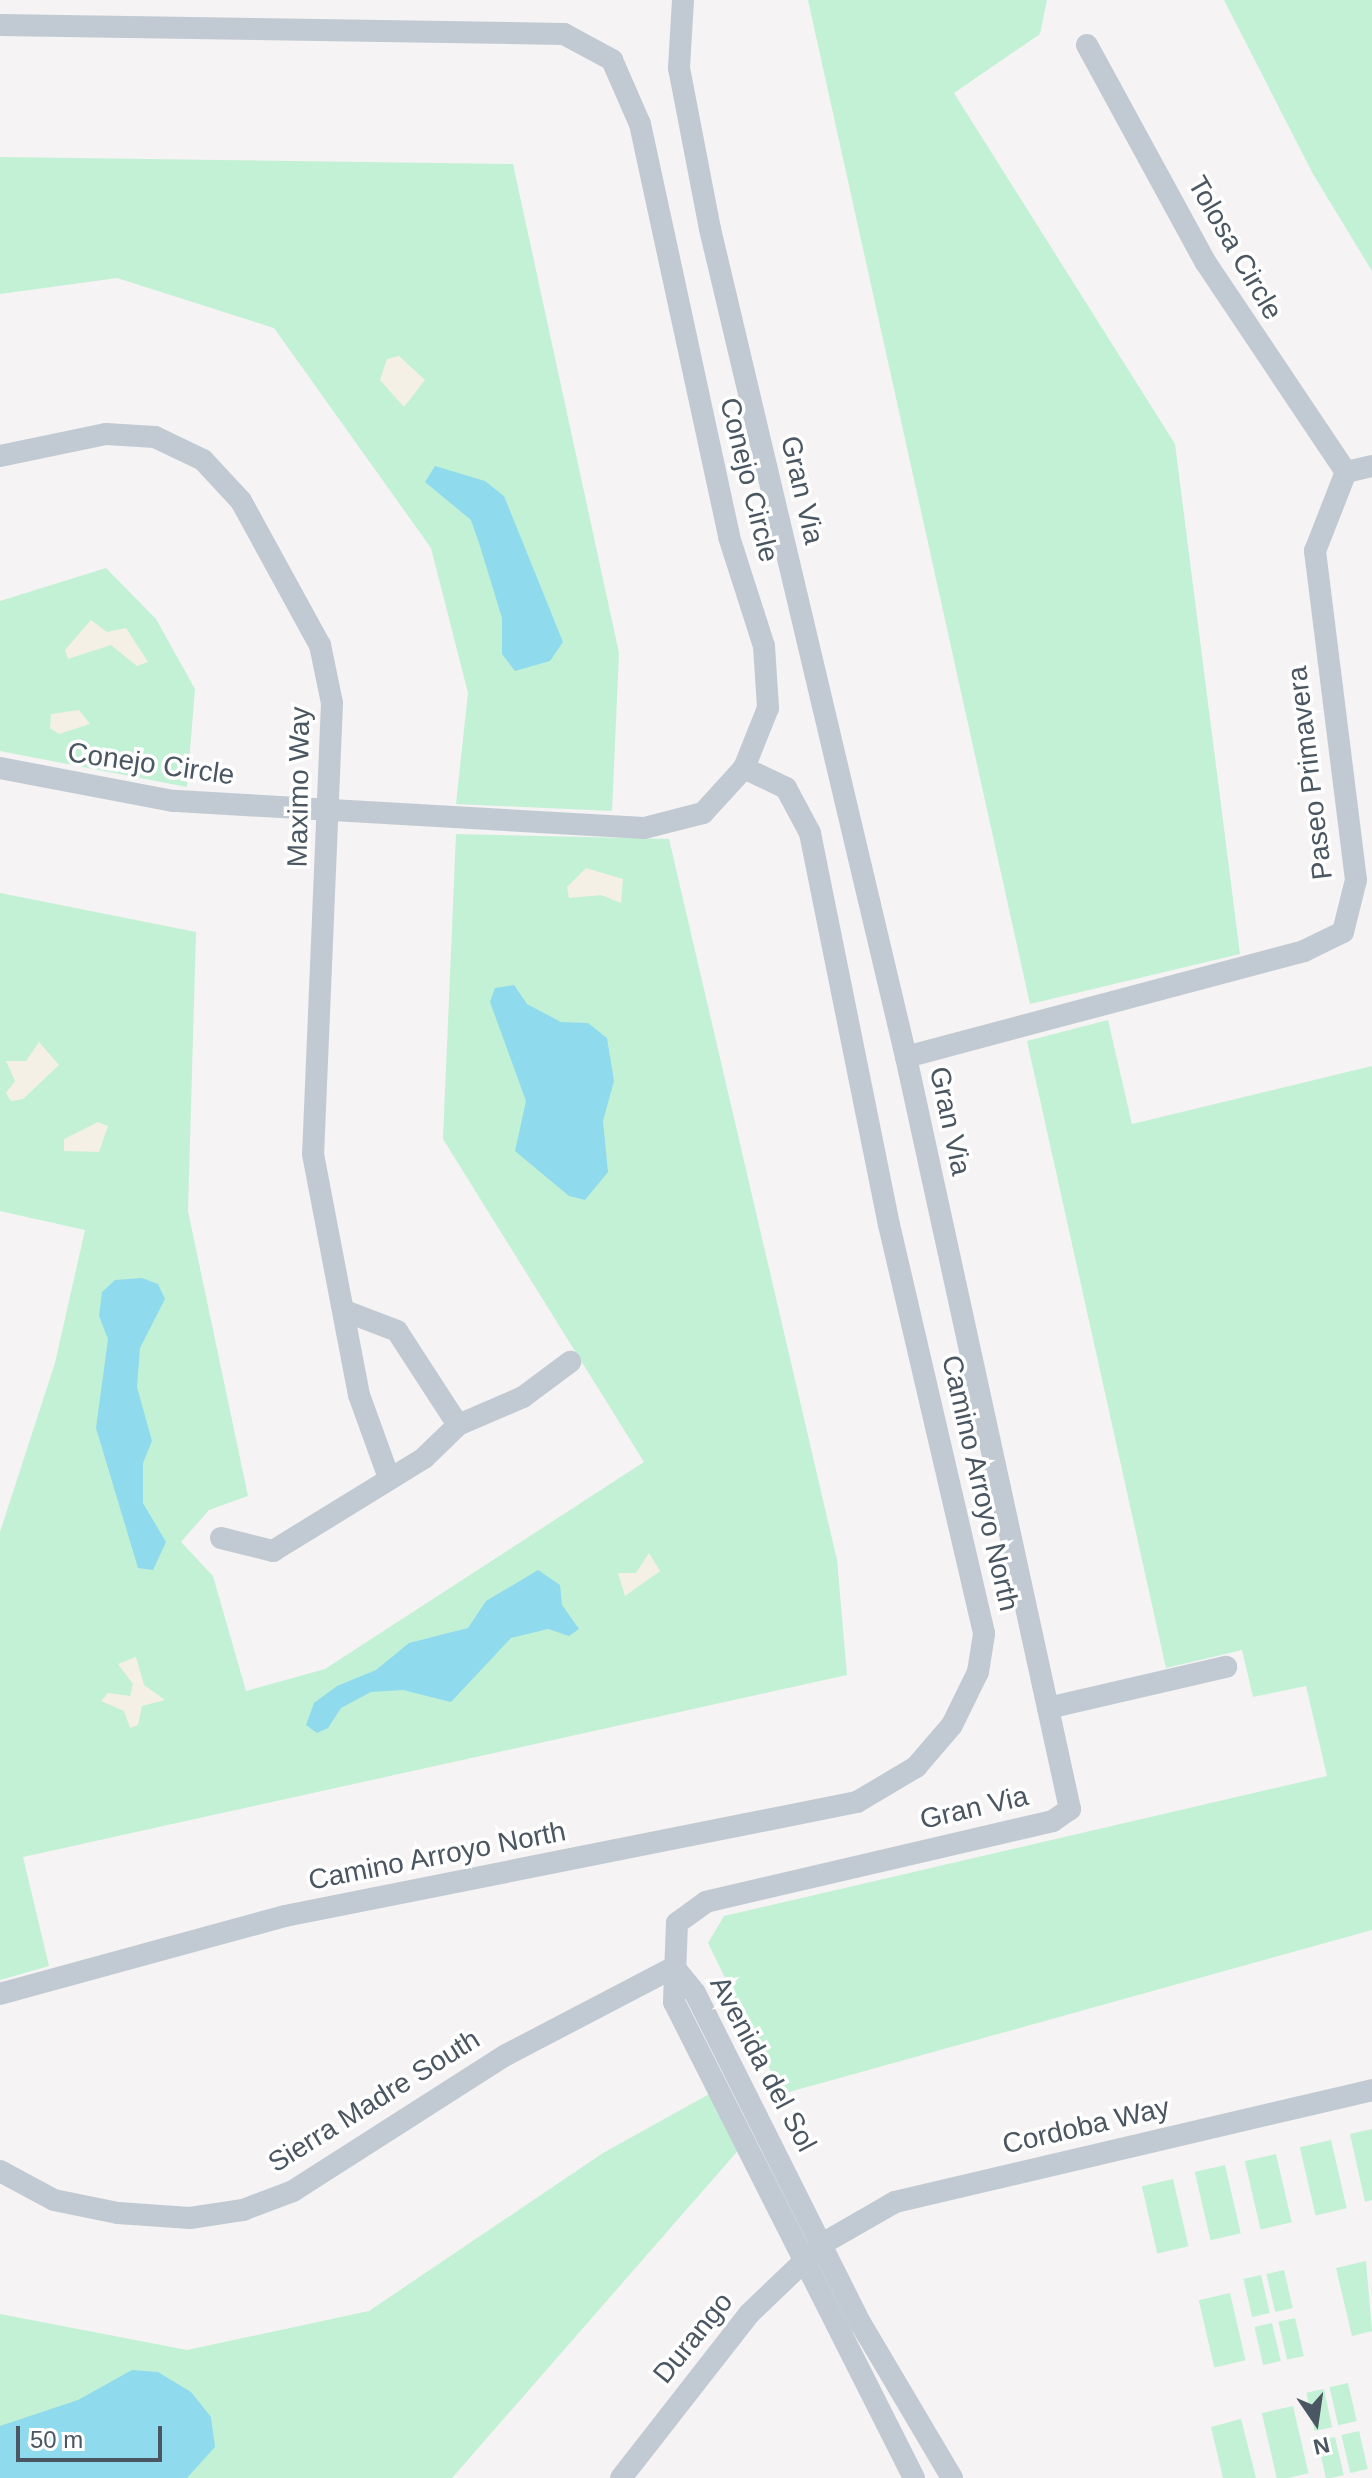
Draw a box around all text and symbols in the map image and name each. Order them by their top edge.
street label: Tolosa Circle [1180,170,1290,326]
street label: Conejo Circle [712,394,786,566]
street label: Gran Via [773,433,831,547]
street label: Paseo Primavera [1280,664,1340,882]
street label: Maximo Way [281,706,317,868]
street label: Conejo Circle [65,736,237,792]
street label: Gran Via [922,1064,978,1178]
street label: Camino Arroyo North [934,1351,1026,1615]
street label: Gran Via [917,1779,1031,1837]
street label: Camino Arroyo North [305,1814,569,1898]
street label: Avenida del Sol [703,1970,823,2158]
street label: Sierra Madre South [262,2022,486,2180]
street label: Cordoba Way [999,2090,1173,2162]
street label: Durango [646,2286,740,2390]
north arrow [1276,2382,1356,2462]
scale bar [20,2410,166,2460]
text: 50 m [30,2426,83,2453]
text: N [1311,2432,1332,2460]

